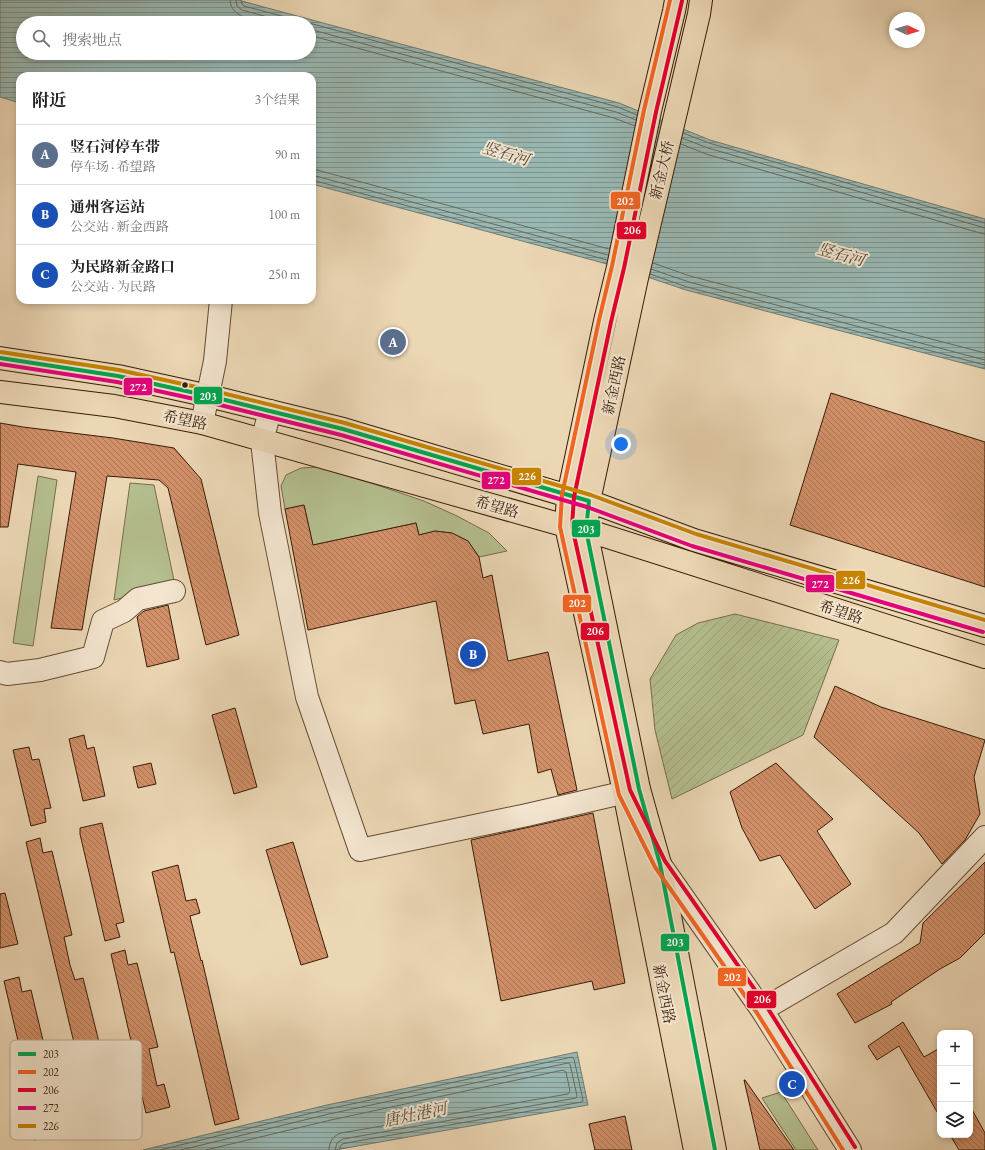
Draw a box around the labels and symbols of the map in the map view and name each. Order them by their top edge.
north arrow [889,12,925,48]
water label: 竖石河 [480,137,535,171]
street label: 新金大桥 [646,139,678,201]
line badge: 202 [610,191,641,210]
text: 202 [616,194,634,208]
line badge: 206 [616,221,647,240]
text: 206 [623,223,641,237]
water label: 竖石河 [815,238,870,272]
pin: A [380,327,406,357]
street label: 新金西路 [598,354,629,416]
line badge: 272 [123,377,153,396]
text: 272 [129,380,147,394]
unlabelled marker [180,380,190,390]
line badge: 203 [193,386,223,405]
text: 203 [199,389,217,403]
street label: 希望路 [161,406,209,433]
your location [611,434,631,454]
line badge: 226 [511,467,542,486]
text: 226 [518,469,536,483]
line badge: 272 [481,471,511,490]
text: 272 [487,473,505,487]
street label: 希望路 [473,491,521,522]
line badge: 203 [571,519,601,538]
text: 203 [577,522,595,536]
line badge: 226 [835,570,866,590]
text: 226 [842,573,860,587]
line badge: 272 [805,574,835,593]
text: 272 [811,577,829,591]
line badge: 202 [562,594,592,613]
text: 202 [568,596,586,610]
street label: 希望路 [817,596,865,628]
line badge: 206 [580,622,610,641]
text: 206 [586,624,604,638]
pin: B [460,639,486,669]
line badge: 203 [660,933,690,952]
text: 203 [666,935,684,949]
street label: 新金西路 [649,963,680,1025]
line badge: 202 [717,967,747,987]
text: 202 [723,970,741,984]
line badge: 206 [746,990,777,1009]
text: 206 [753,992,771,1006]
legend [10,1040,142,1140]
text: 203 [43,1047,59,1061]
text: 202 [43,1065,60,1079]
pin: C [779,1069,805,1099]
text: 206 [43,1083,60,1097]
water label: 唐灶港河 [382,1097,452,1131]
text: 272 [43,1101,60,1115]
text: 226 [43,1119,60,1133]

